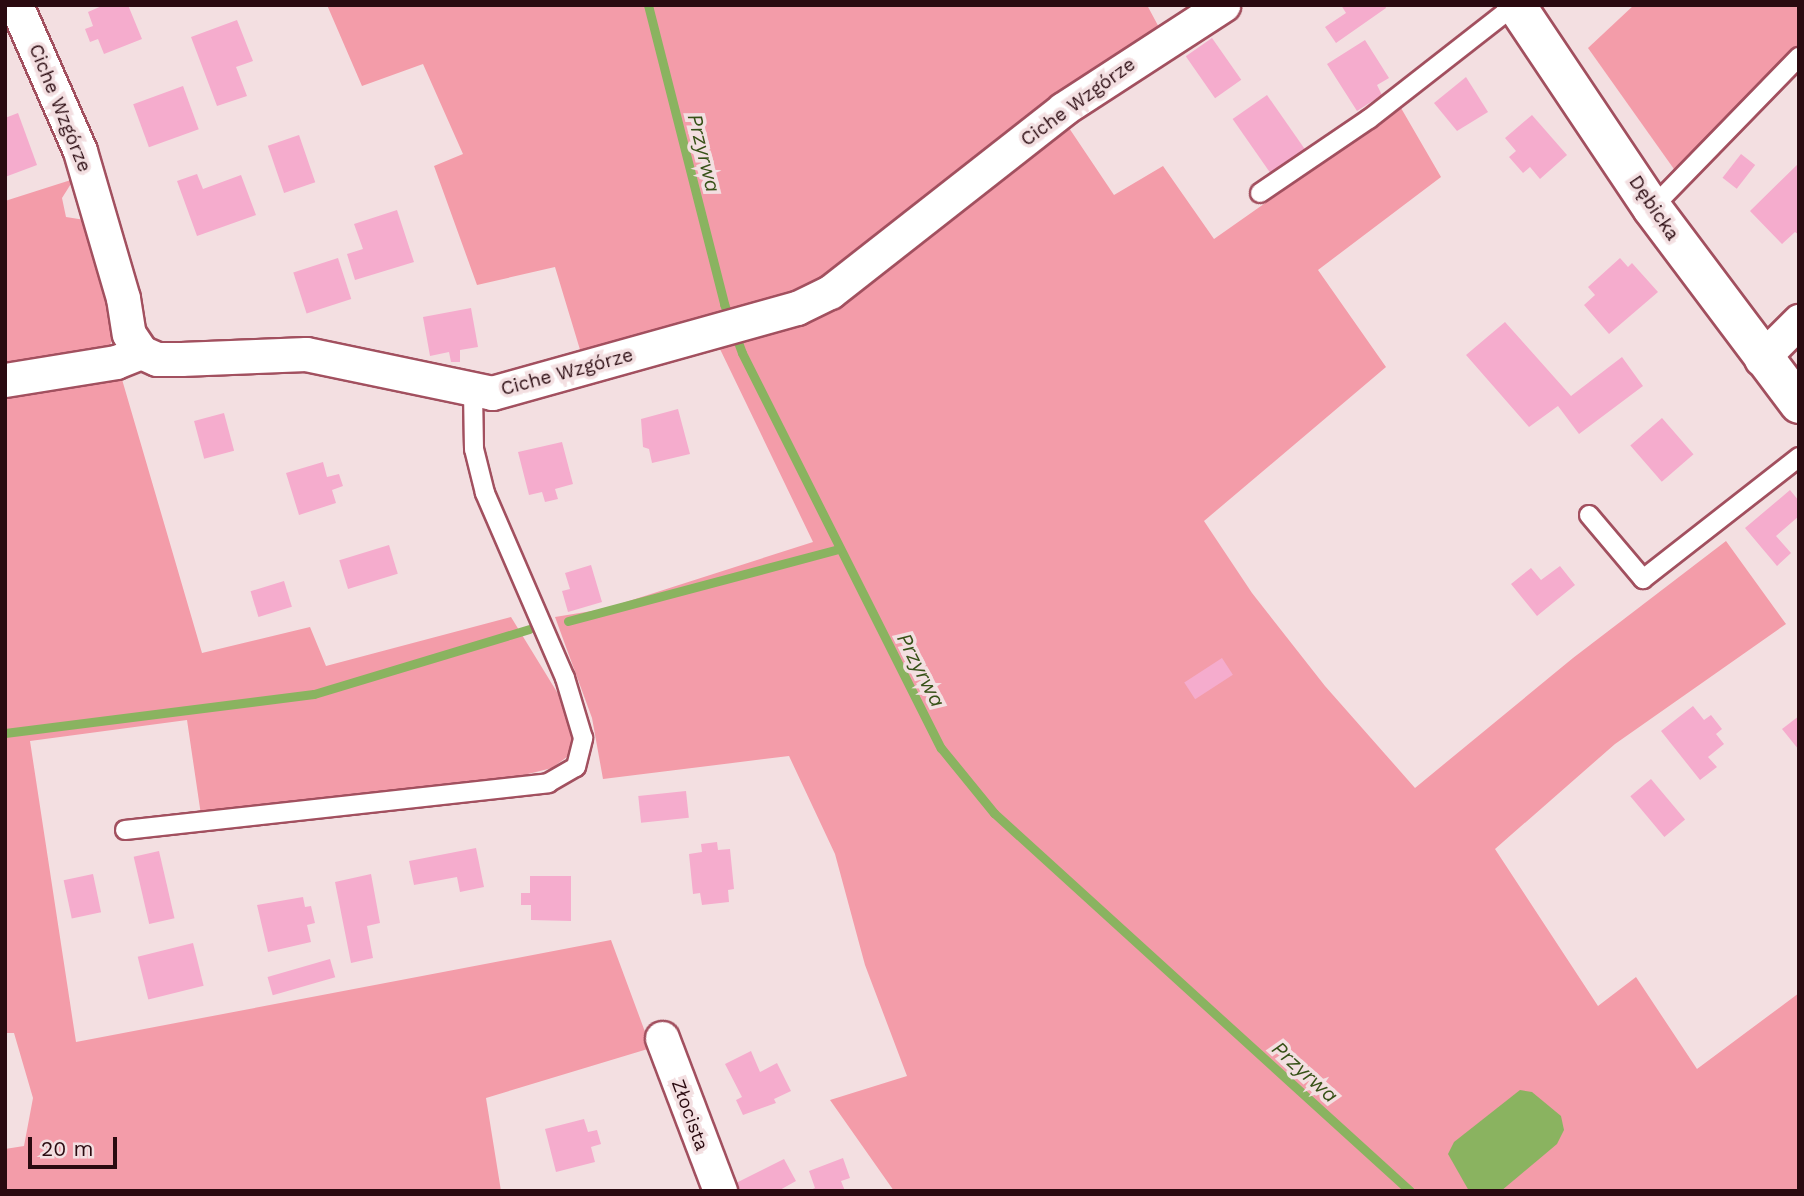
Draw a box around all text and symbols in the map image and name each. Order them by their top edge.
street label: Ciche Wzgórze [24,40,96,176]
street label: Ciche Wzgórze [1016,53,1140,151]
water label: Przyrwa [682,111,726,195]
street label: Dębicka [1624,171,1684,245]
street label: Ciche Wzgórze [498,343,636,401]
water label: Przyrwa [892,629,950,711]
water label: Przyrwa [1267,1036,1343,1108]
street label: Złocista [667,1076,713,1154]
scale bar [32,1122,121,1166]
text: 20 m [41,1136,93,1161]

